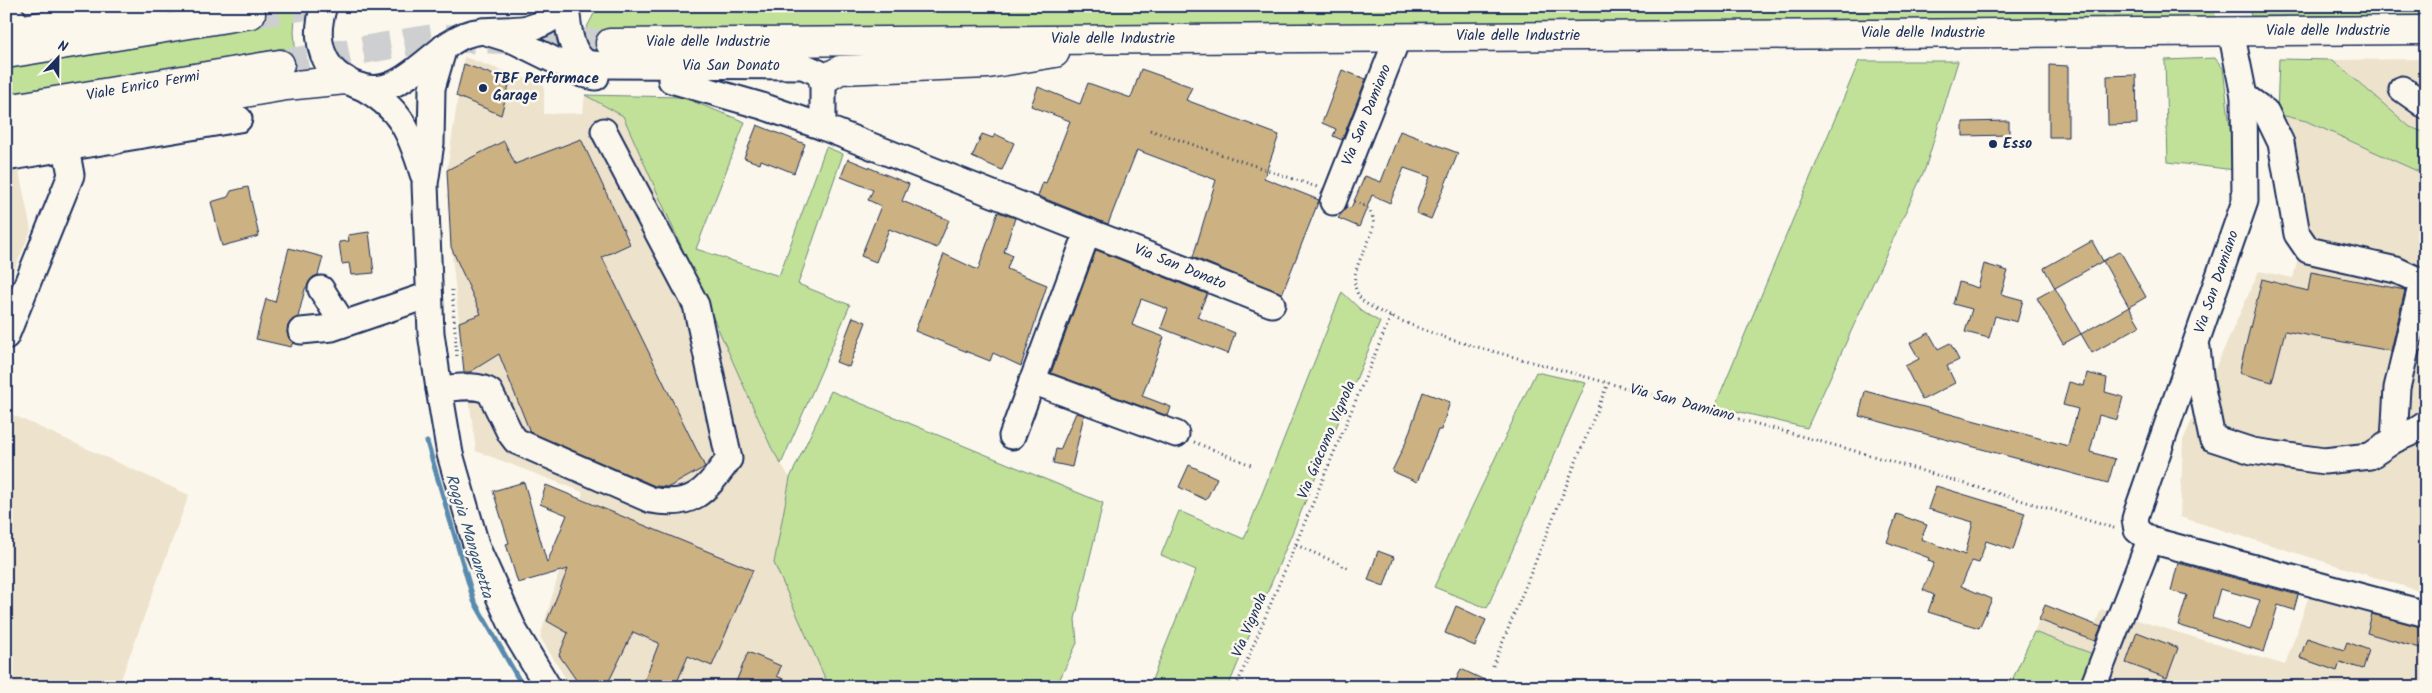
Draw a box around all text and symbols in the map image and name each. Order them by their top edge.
street label: Viale delle Industrie [2266,19,2390,43]
street label: Viale delle Industrie [1861,21,1985,45]
street label: Viale delle Industrie [1456,24,1580,48]
street label: Viale delle Industrie [1051,27,1175,51]
street label: Viale delle Industrie [646,30,770,54]
north arrow [32,32,82,82]
text: N [54,35,71,59]
street label: Via San Donato [682,54,780,78]
street label: Via San Damiano [1336,60,1398,169]
street label: Viale Enrico Fermi [84,64,203,108]
place label: TBF Performace Garage [493,67,599,108]
marker: TBF Performace Garage [477,82,489,94]
place label: Esso [2003,132,2032,156]
marker: Esso [1987,138,1999,150]
street label: Via San Damiano [2188,227,2246,337]
street label: Via San Donato [1130,238,1230,297]
street label: Via Giacomo Vignola [1291,377,1363,503]
street label: Via San Damiano [1627,377,1737,429]
water label: Roggia Manganetta [438,471,500,603]
street label: Via Vignola [1226,589,1274,661]

